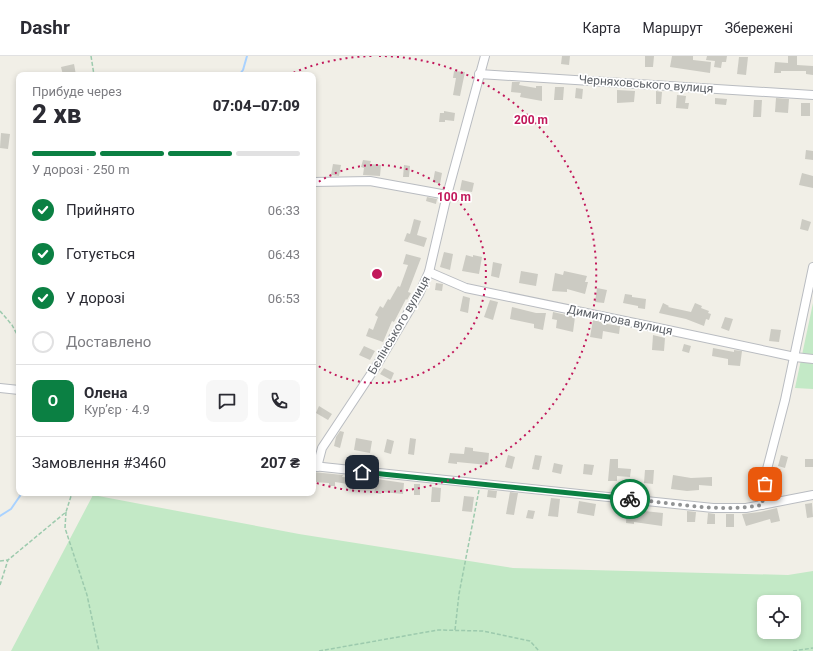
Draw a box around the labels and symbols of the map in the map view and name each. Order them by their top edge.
street label: Черняховського вулиця [578,72,714,96]
text: 200 m [514,113,548,127]
text: 100 m [437,190,471,204]
centre of rings [370,267,384,281]
street label: Бєлінського вулиця [365,273,433,377]
street label: Димитрова вулиця [566,302,674,338]
pin [345,455,379,489]
pin [748,467,782,501]
courier [610,479,650,519]

